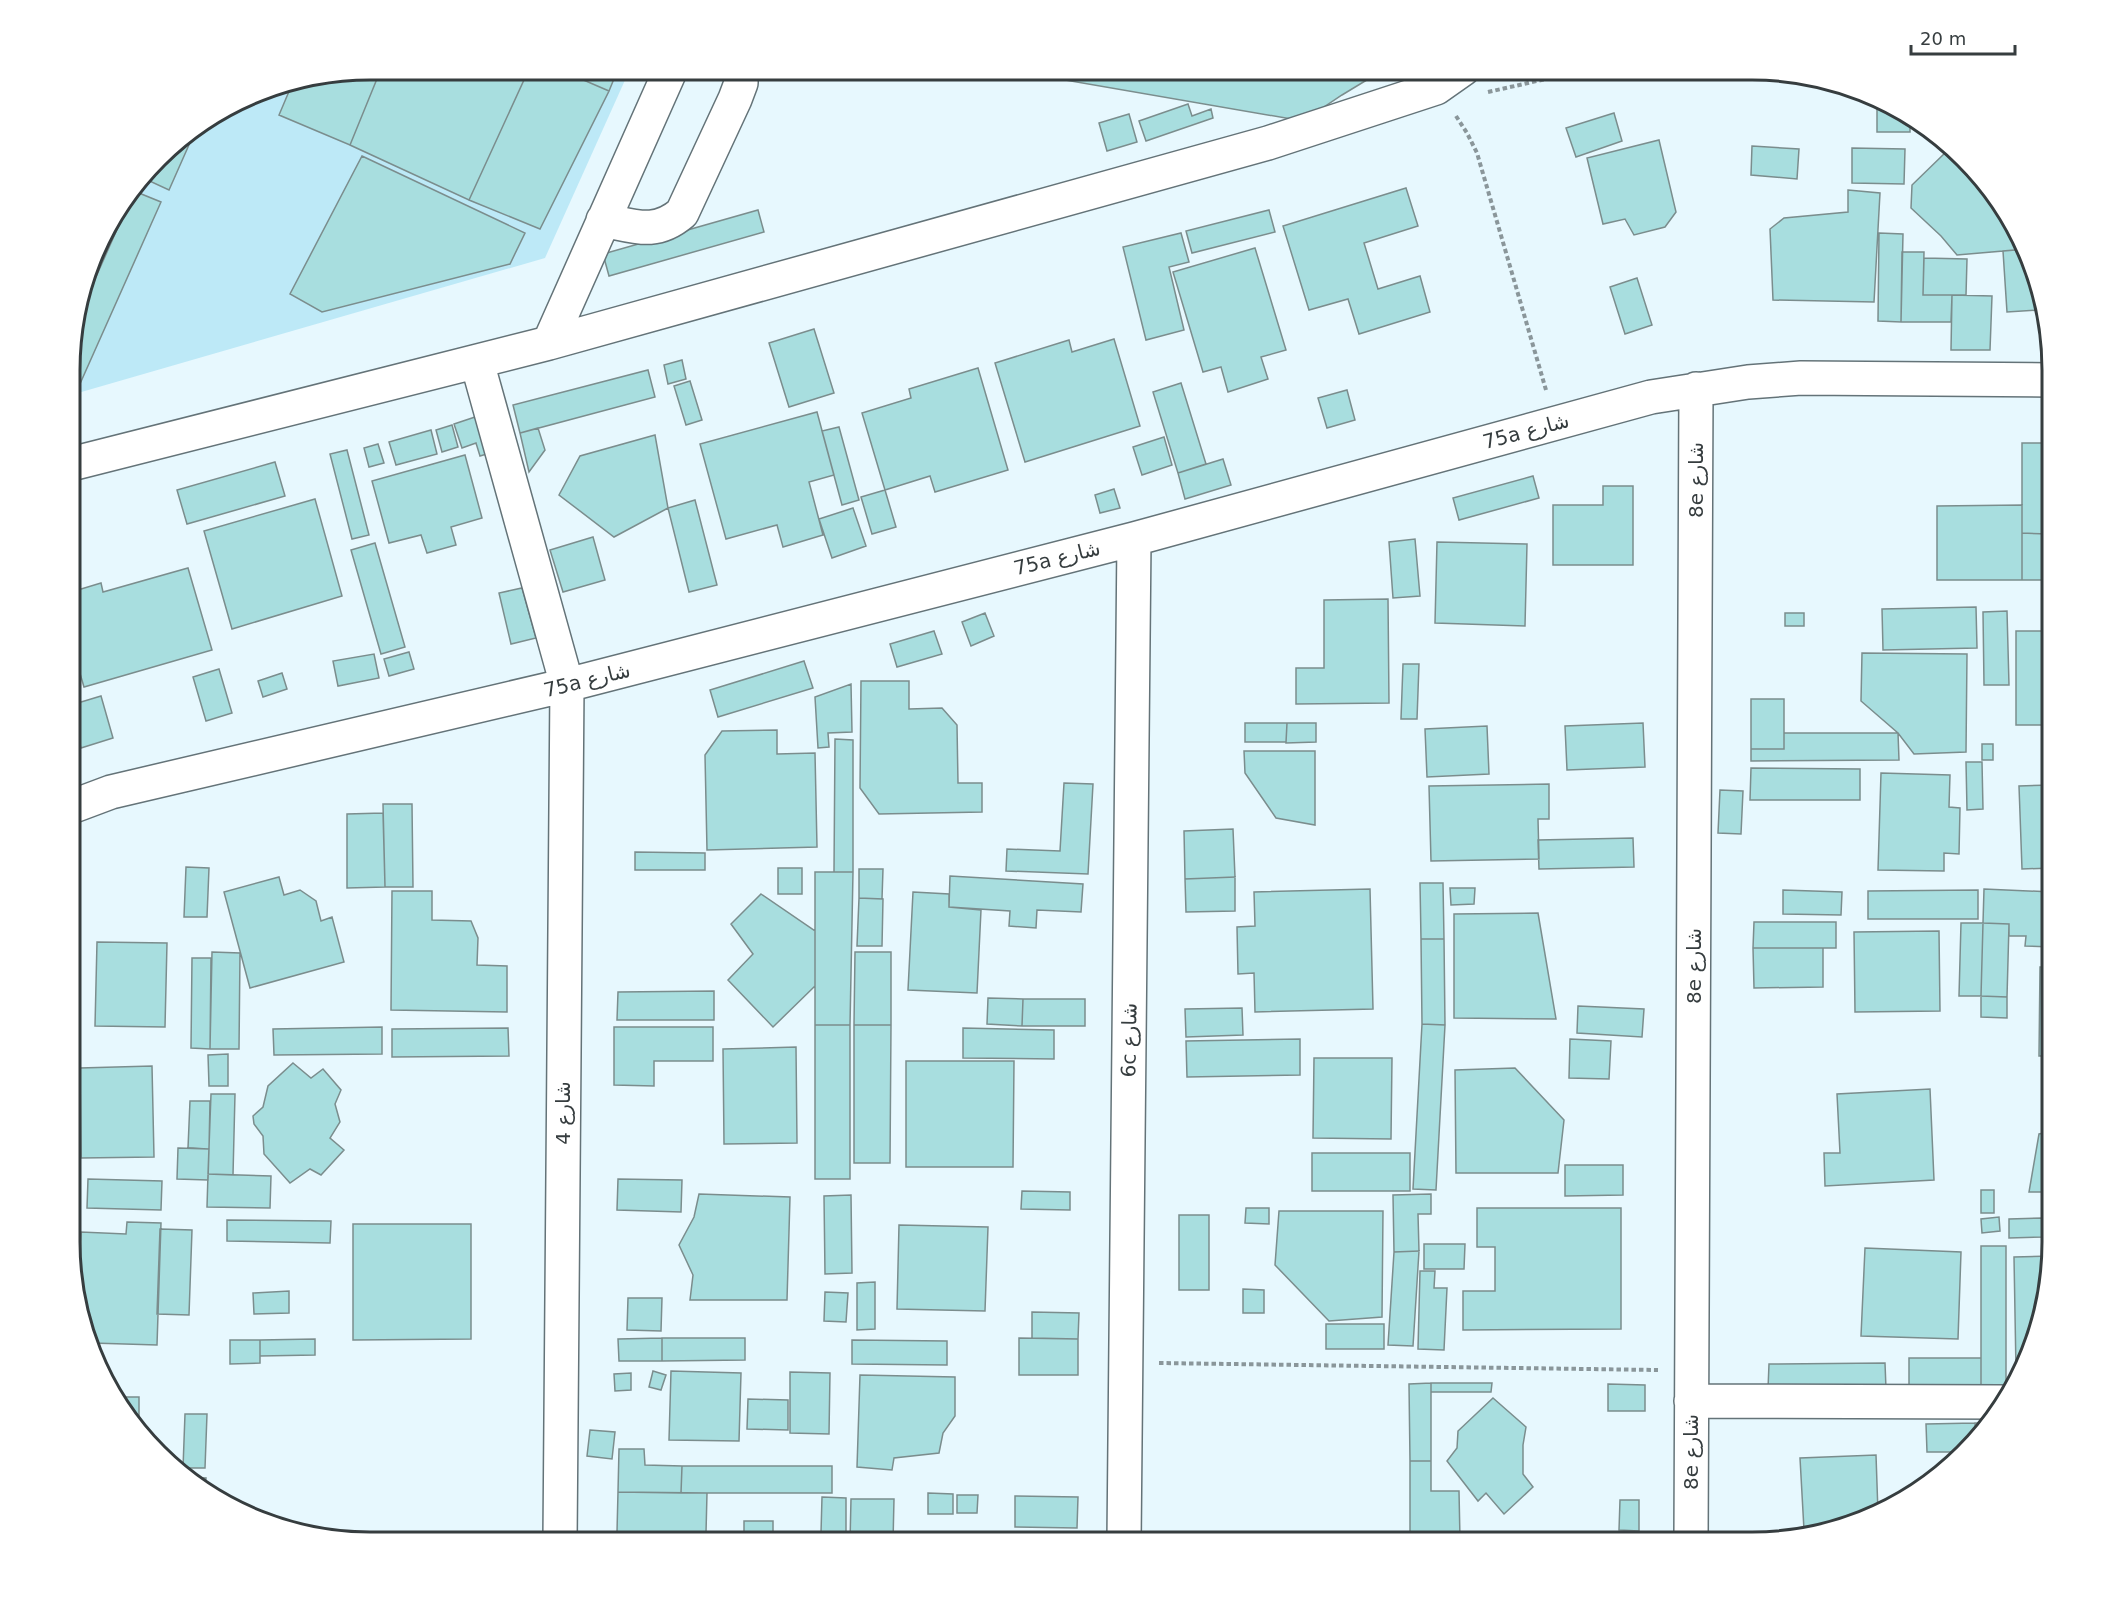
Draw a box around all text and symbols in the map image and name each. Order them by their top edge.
scale bar [1911,18,2014,56]
text: 20 m [1920,28,1966,49]
street label: 75a شارع [1480,408,1572,454]
street label: 8e شارع [1684,442,1708,518]
street label: 75a شارع [1011,536,1103,580]
street label: 75a شارع [541,658,633,702]
street label: 8e شارع [1682,928,1706,1004]
street label: 6c شارع [1116,1003,1142,1077]
street label: شارع 4 [551,1081,575,1145]
street label: 8e شارع [1679,1414,1703,1490]

